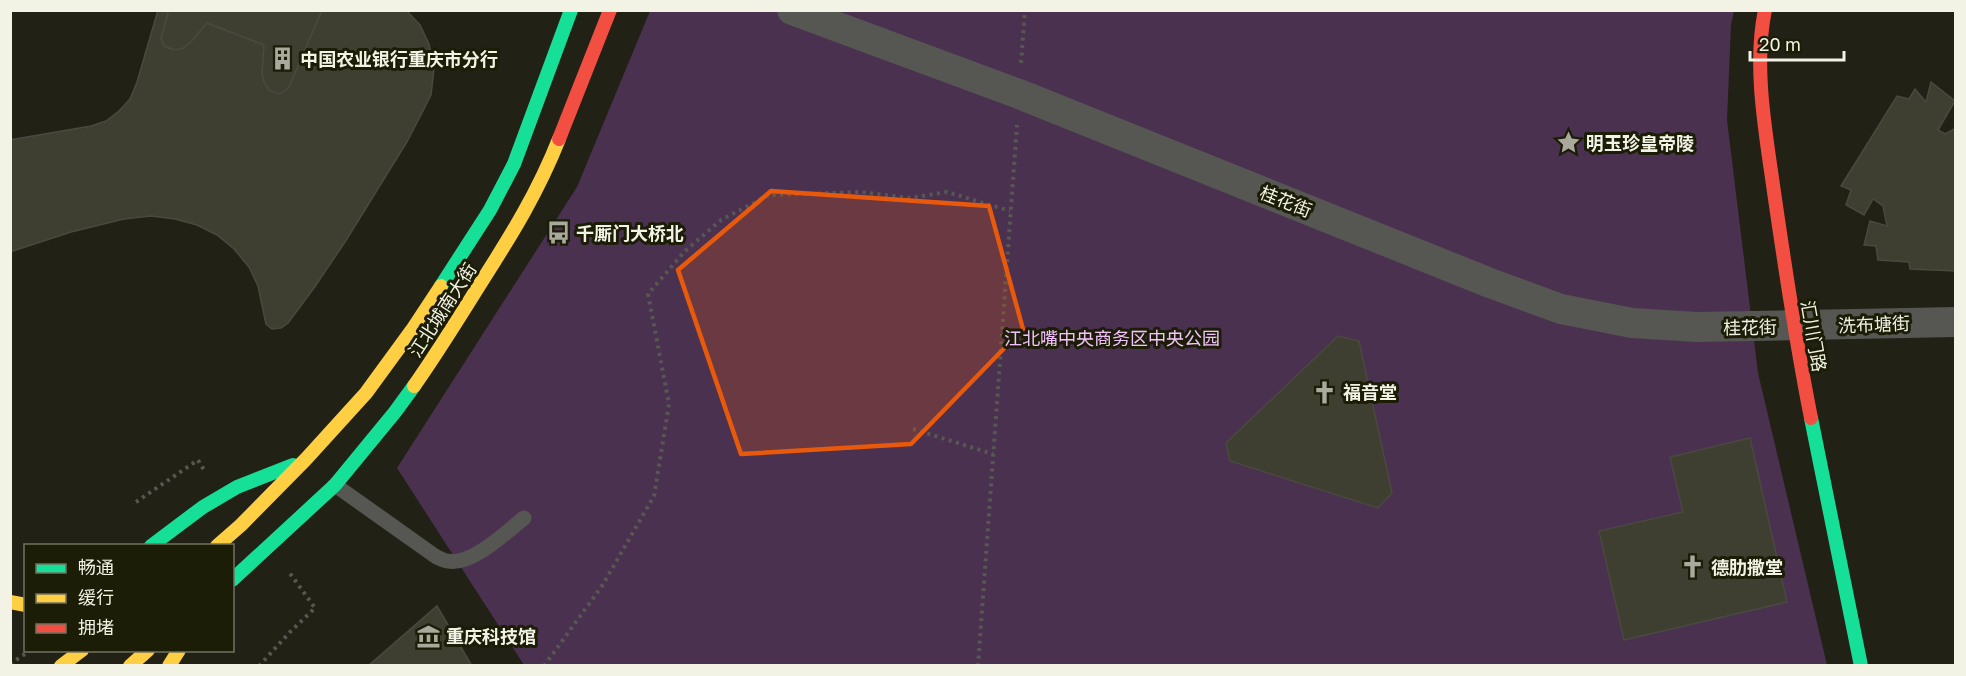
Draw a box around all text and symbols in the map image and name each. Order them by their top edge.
scale bar [1750,24,1844,62]
text: 20 m [1759,33,1801,55]
building icon: 中国农业银行重庆市分行 [269,46,295,72]
place label: 中国农业银行重庆市分行 [300,48,498,70]
place icon: 明玉珍皇帝陵 [1555,130,1581,156]
place label: 明玉珍皇帝陵 [1586,132,1694,154]
street label: 桂花街 [1257,181,1315,221]
bus stop icon: 千厮门大桥北 [545,220,571,246]
place label: 千厮门大桥北 [576,222,684,244]
street label: 江北城南大街 [403,259,481,361]
street label: 汇川门路 [1797,299,1831,373]
street label: 洗布塘街 [1838,312,1910,336]
street label: 桂花街 [1723,316,1777,338]
park label: 江北嘴中央商务区中央公园 [1004,327,1220,349]
church icon: 福音堂 [1312,379,1338,405]
place label: 福音堂 [1343,381,1397,403]
legend [24,544,234,652]
church icon: 德肋撒堂 [1680,554,1706,580]
text: 畅通 [78,556,114,578]
place label: 德肋撒堂 [1711,556,1783,578]
text: 缓行 [78,586,114,608]
text: 拥堵 [78,616,114,638]
museum icon: 重庆科技馆 [415,623,441,649]
place label: 重庆科技馆 [446,625,536,647]

